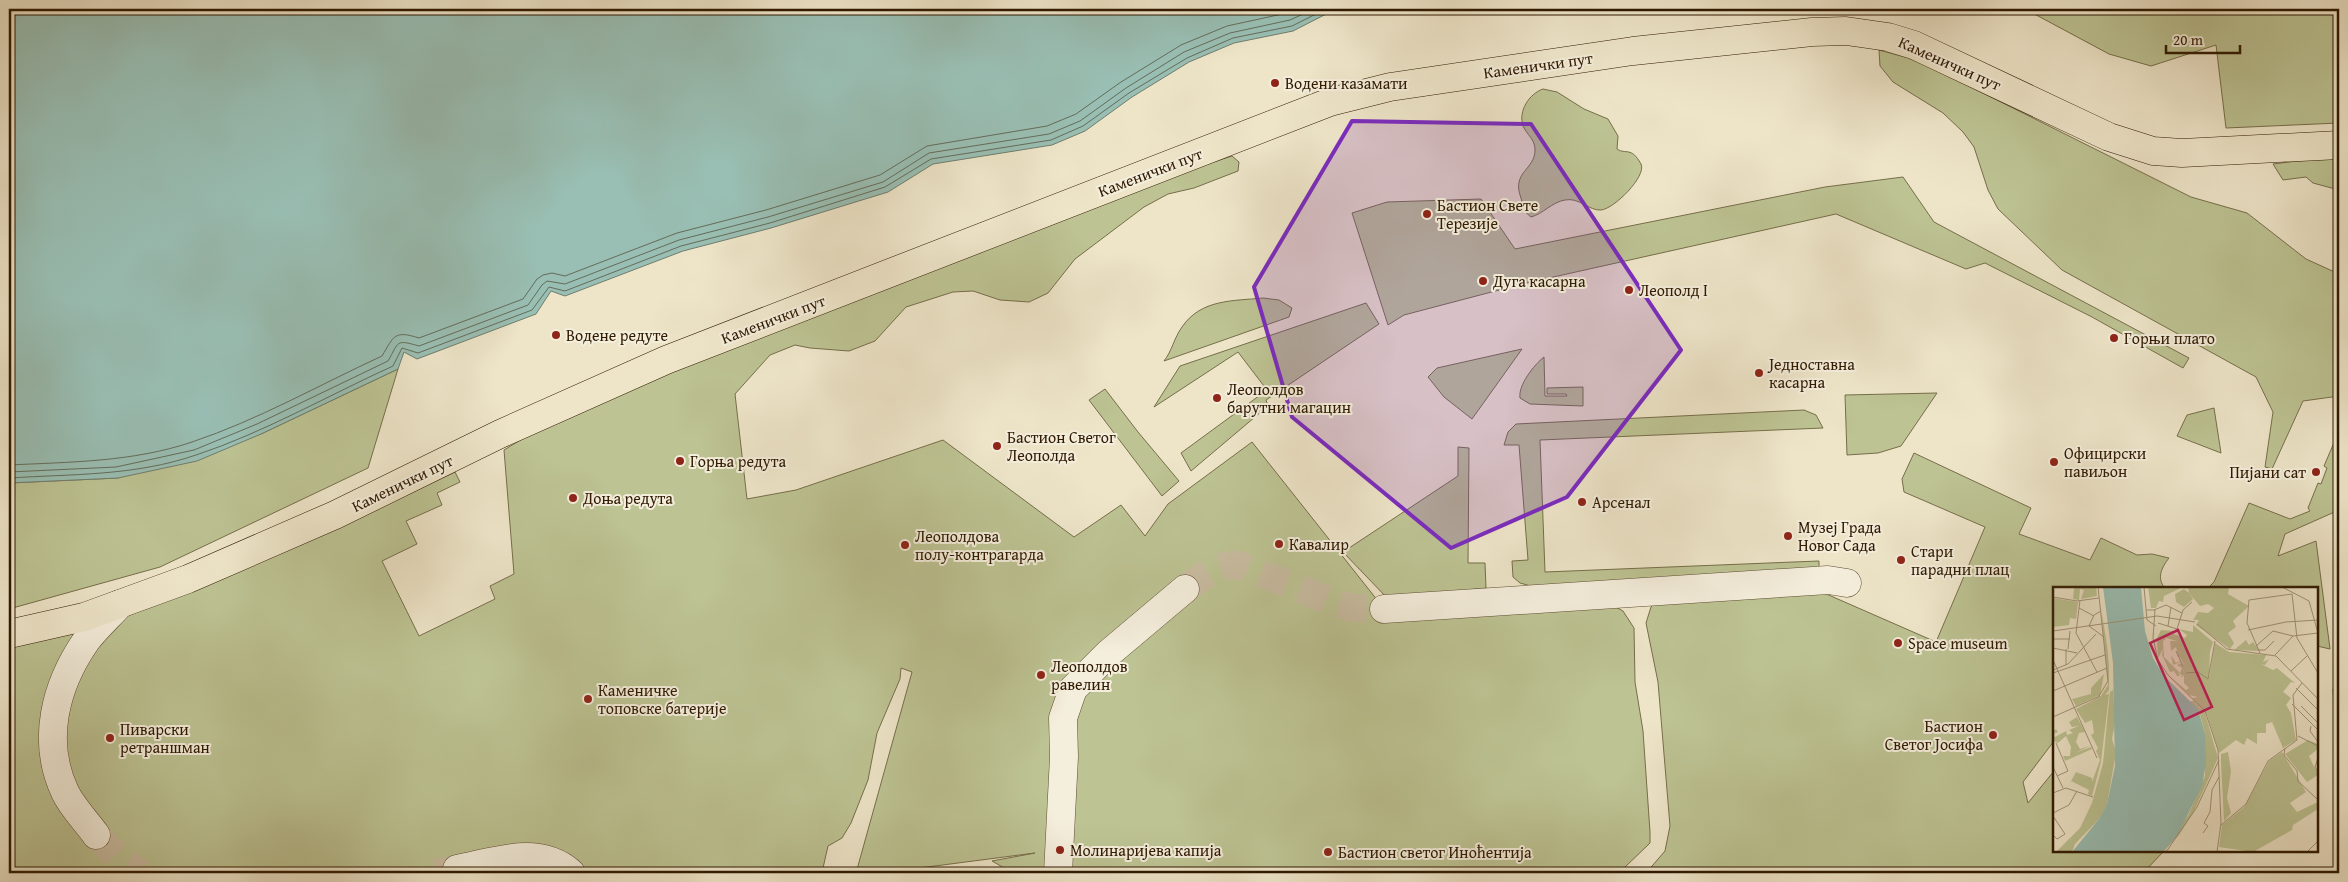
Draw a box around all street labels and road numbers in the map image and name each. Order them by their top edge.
street label: Каменички пут [1895,30,2005,96]
street label: Каменички пут [1482,45,1594,85]
street label: Каменички пут [1094,141,1206,203]
street label: Каменички пут [717,288,829,350]
street label: Каменички пут [347,448,457,518]

